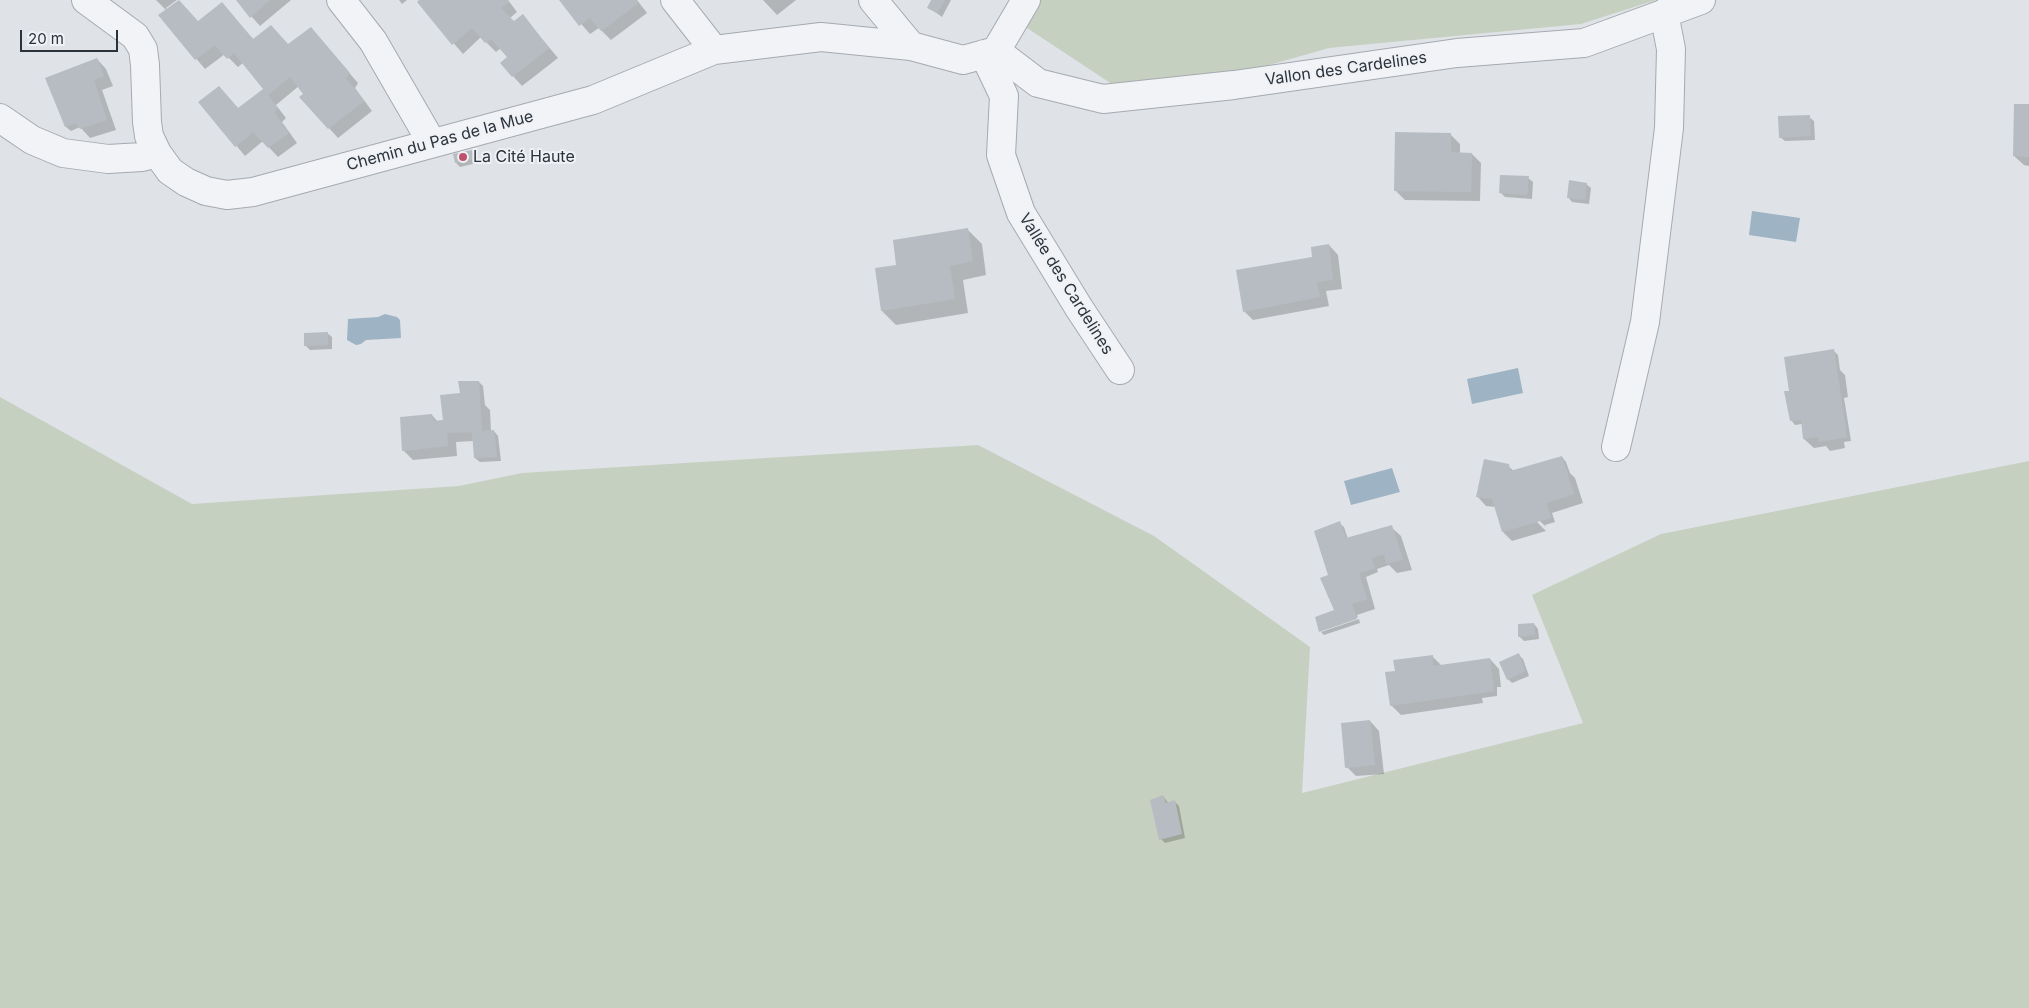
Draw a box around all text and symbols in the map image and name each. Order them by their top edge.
scale bar [22,20,120,52]
text: 20 m [28,29,64,48]
street label: Vallon des Cardelines [1264,48,1428,90]
street label: Chemin du Pas de la Mue [345,107,535,175]
place label: La Cité Haute [473,147,575,167]
marker: La Cité Haute [457,151,469,163]
street label: Vallée des Cardelines [1015,210,1117,358]

